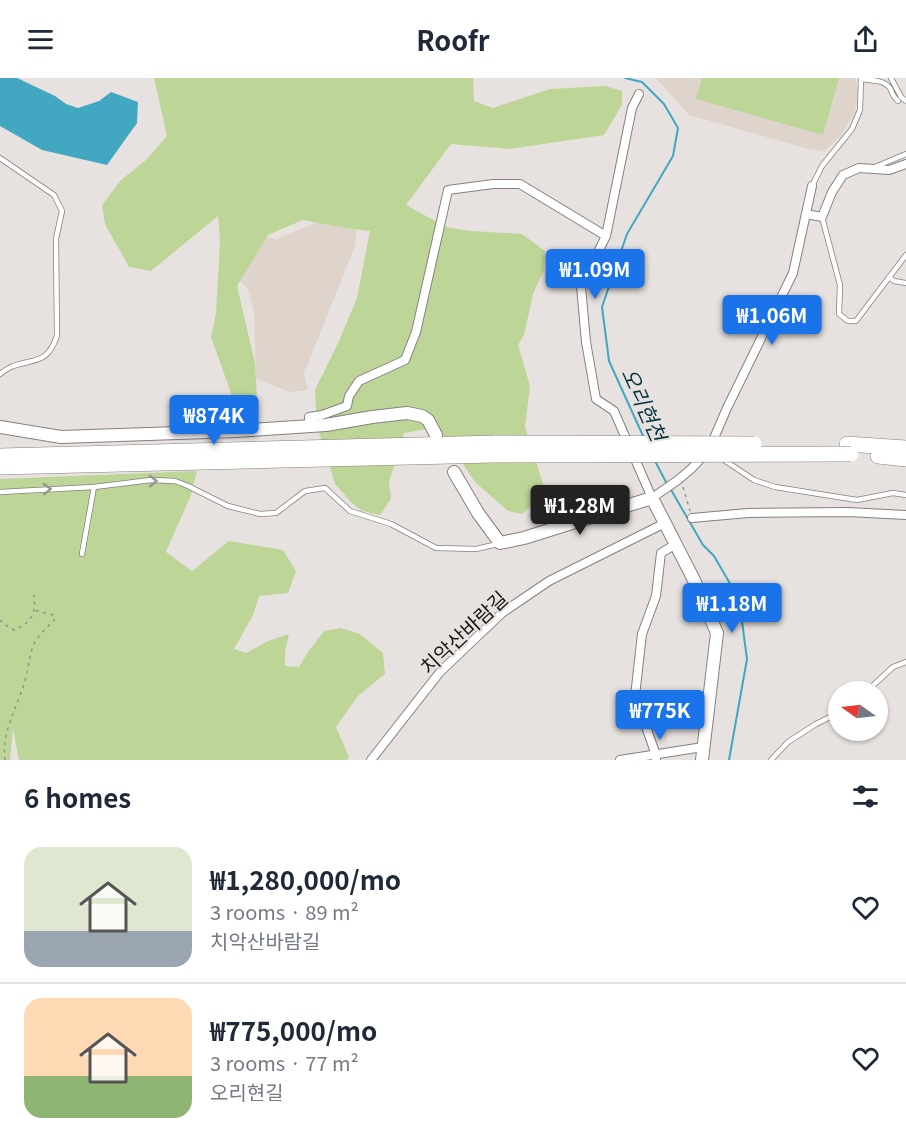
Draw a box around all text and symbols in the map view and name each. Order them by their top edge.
text: Roofr [416,20,490,59]
icon: menu [24,23,57,56]
icon: share [849,23,882,56]
pin: ₩1.09M [546,249,644,300]
text: ₩1.09M [560,254,630,283]
pin: ₩1.06M [723,295,821,346]
text: ₩1.06M [737,300,807,329]
water label: 오리현천 [616,363,676,448]
pin: ₩874K [172,395,256,446]
text: ₩874K [184,400,244,429]
one-way arrow [148,474,157,487]
one-way arrow [43,483,52,496]
pin: ₩1.28M [531,485,629,536]
text: ₩1.28M [545,490,615,519]
pin: ₩1.18M [683,583,781,634]
street label: 치악산바람길 [413,584,513,680]
text: ₩1.18M [697,588,767,617]
north arrow [828,681,888,741]
map controls [828,681,888,741]
pin: ₩775K [618,690,702,741]
text: ₩775K [630,695,690,724]
text: 6 homes [24,778,131,815]
icon: filters [849,780,882,813]
text: ₩1,280,000/mo [210,860,401,897]
icon: home [72,871,144,943]
icon: heart [849,891,882,924]
text: 3 rooms · 89 m² [210,897,359,926]
text: 치악산바람길 [210,926,320,955]
text: ₩775,000/mo [210,1011,377,1048]
icon: home [72,1022,144,1094]
icon: heart [849,1042,882,1075]
text: 3 rooms · 77 m² [210,1048,359,1077]
text: 오리현길 [210,1077,284,1106]

